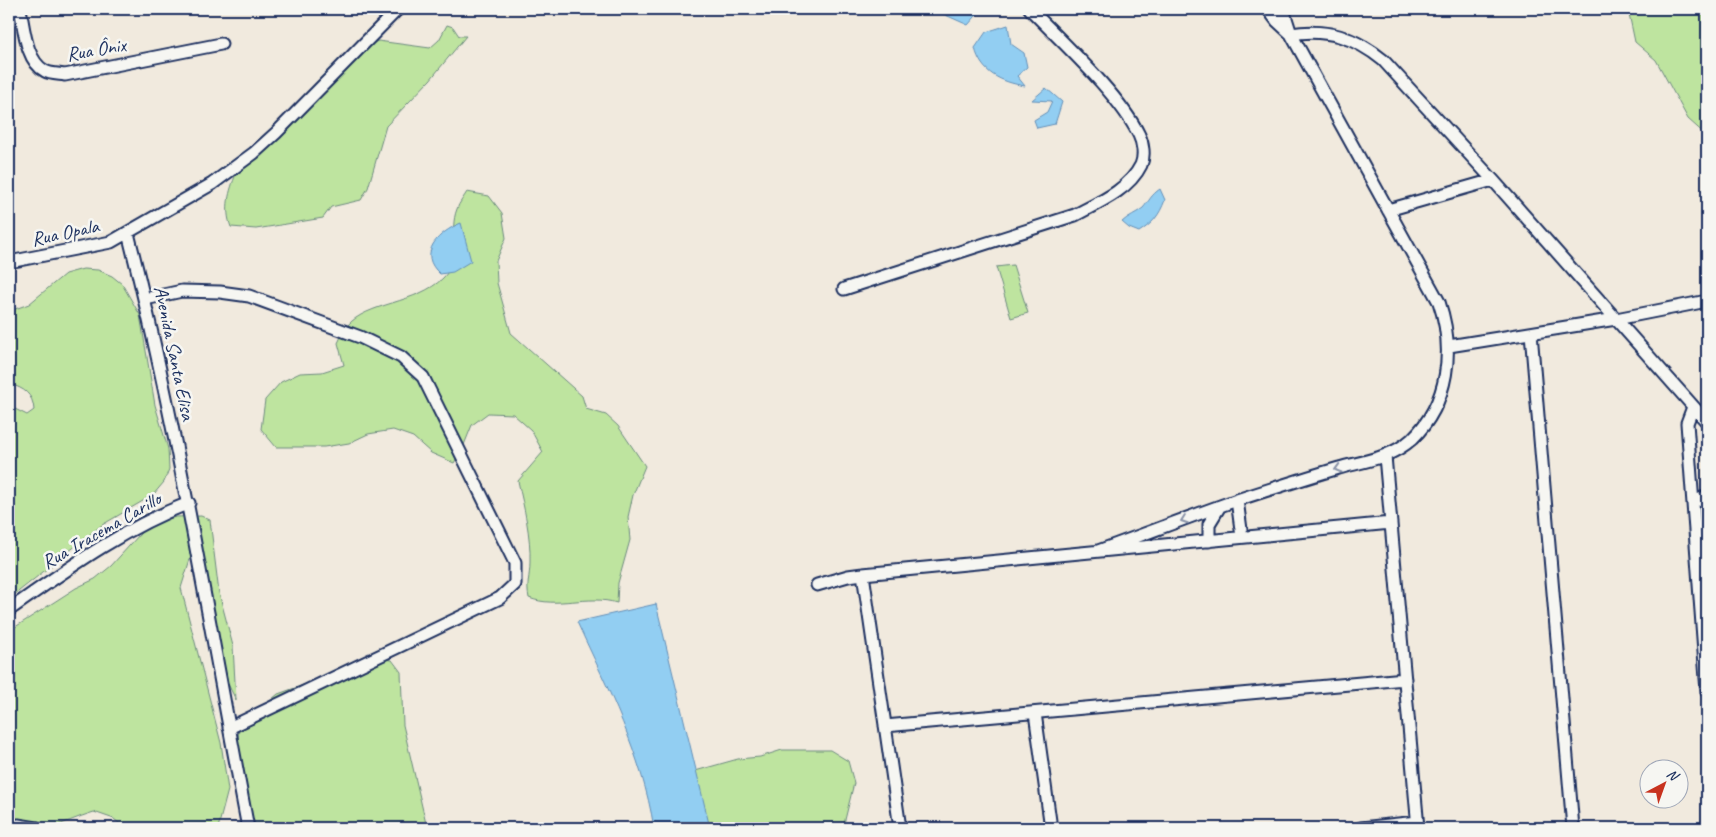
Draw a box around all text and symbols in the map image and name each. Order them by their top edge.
street label: Rua Ônix [64,32,130,67]
street label: Rua Opala [29,213,102,252]
street label: Avenida Santa Elisa [148,284,201,424]
one-way arrow [1335,463,1343,473]
street label: Rua Iracema Carillo [37,485,167,575]
one-way arrow [1180,514,1189,524]
north arrow [1638,760,1688,810]
text: N [1663,765,1683,785]

